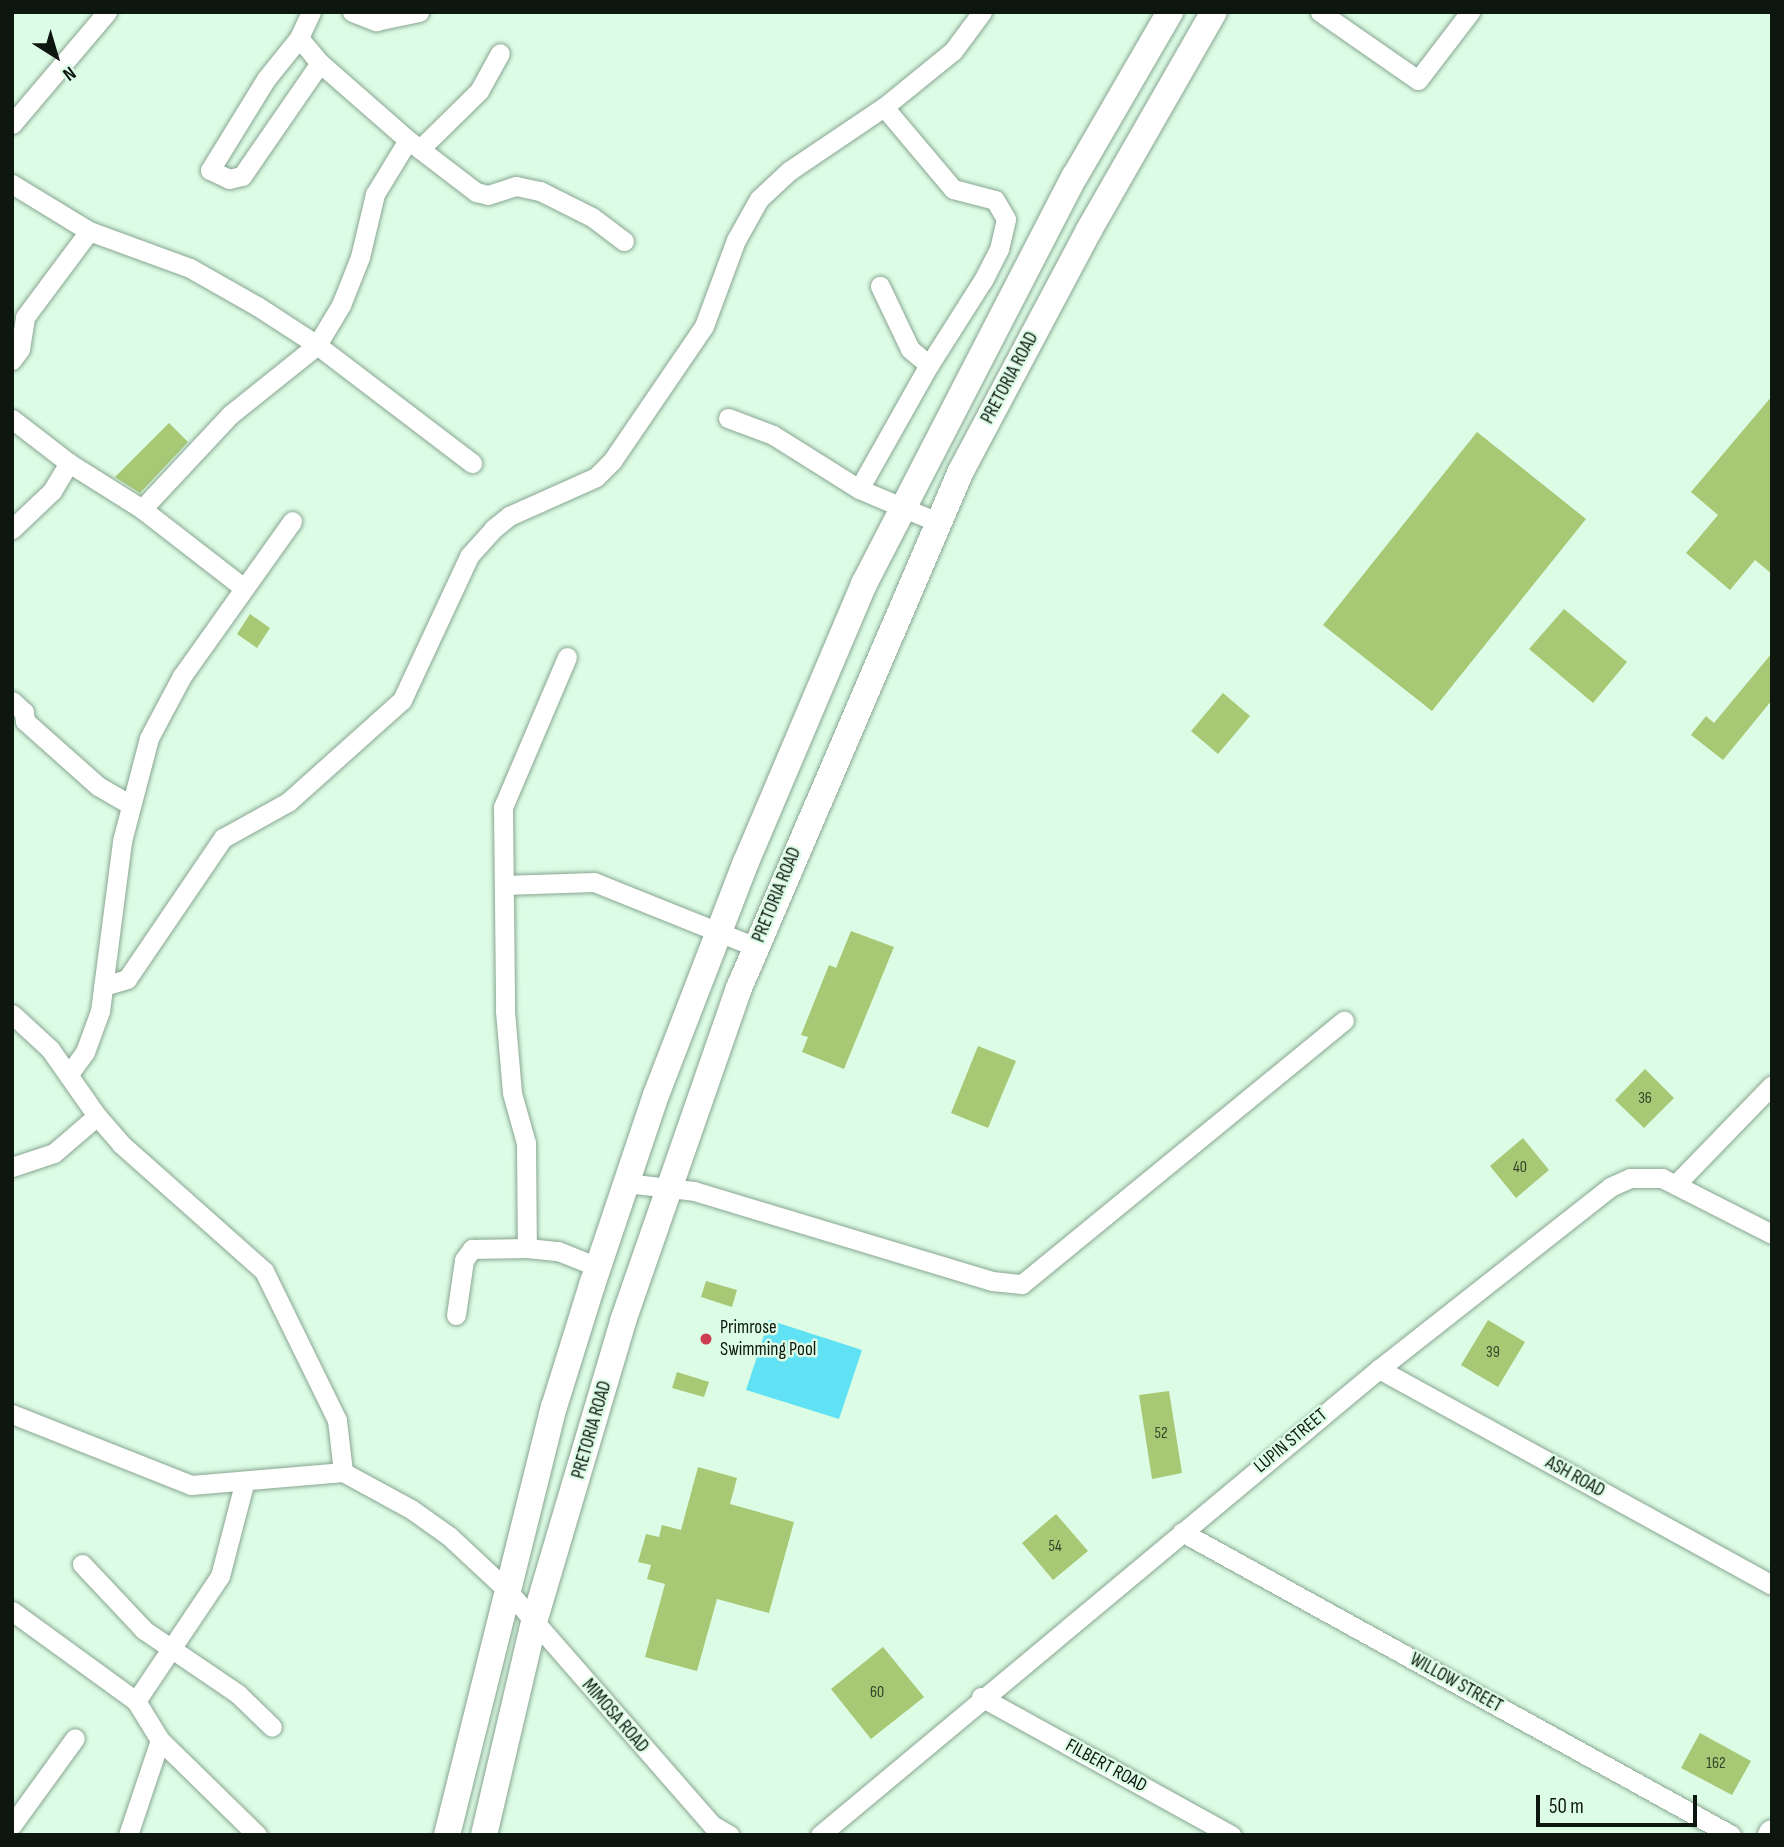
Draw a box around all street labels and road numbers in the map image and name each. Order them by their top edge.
street label: PRETORIA ROAD [976,328,1044,428]
street label: PRETORIA ROAD [748,844,806,946]
street label: PRETORIA ROAD [567,1379,617,1481]
street label: LUPIN STREET [1250,1404,1332,1478]
street label: ASH ROAD [1541,1451,1609,1503]
street label: WILLOW STREET [1406,1648,1506,1718]
street label: MIMOSA ROAD [577,1674,653,1758]
street label: FILBERT ROAD [1061,1734,1151,1798]

